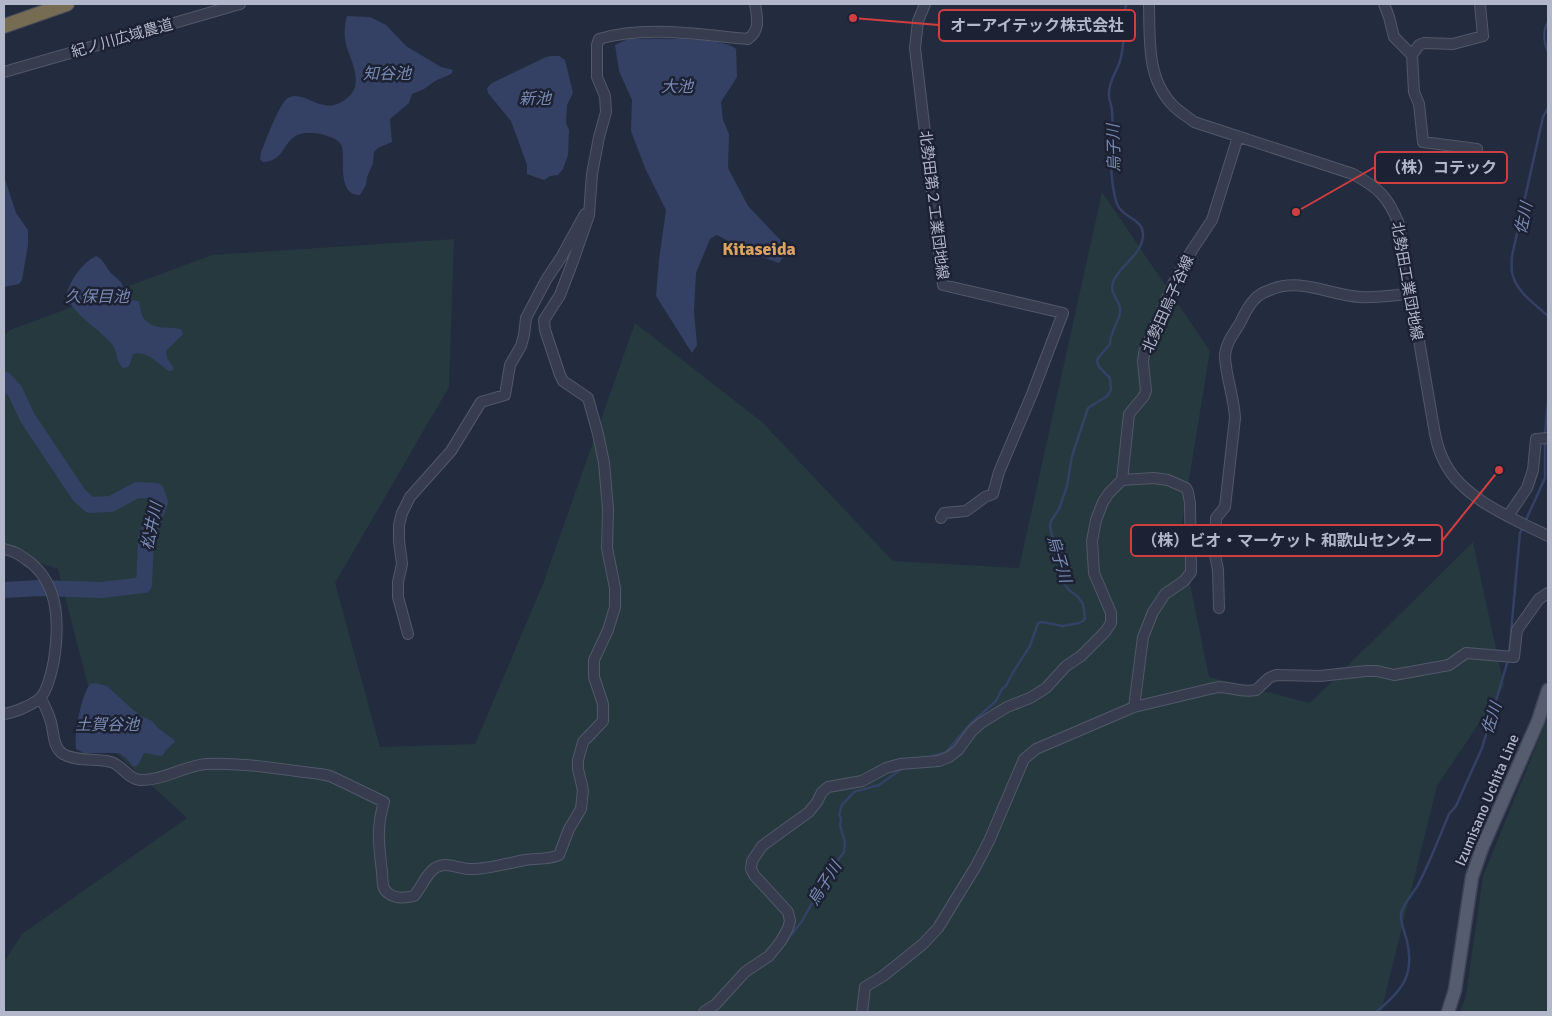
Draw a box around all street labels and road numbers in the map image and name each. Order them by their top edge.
street label: 紀ノ川広域農道 [69,15,175,61]
street label: 北勢田第２工業団地線 [916,129,952,281]
street label: 北勢田工業団地線 [1388,220,1426,342]
street label: 北勢田烏子谷線 [1138,252,1198,356]
street label: Izumisano Uchita Line [1451,731,1523,869]

